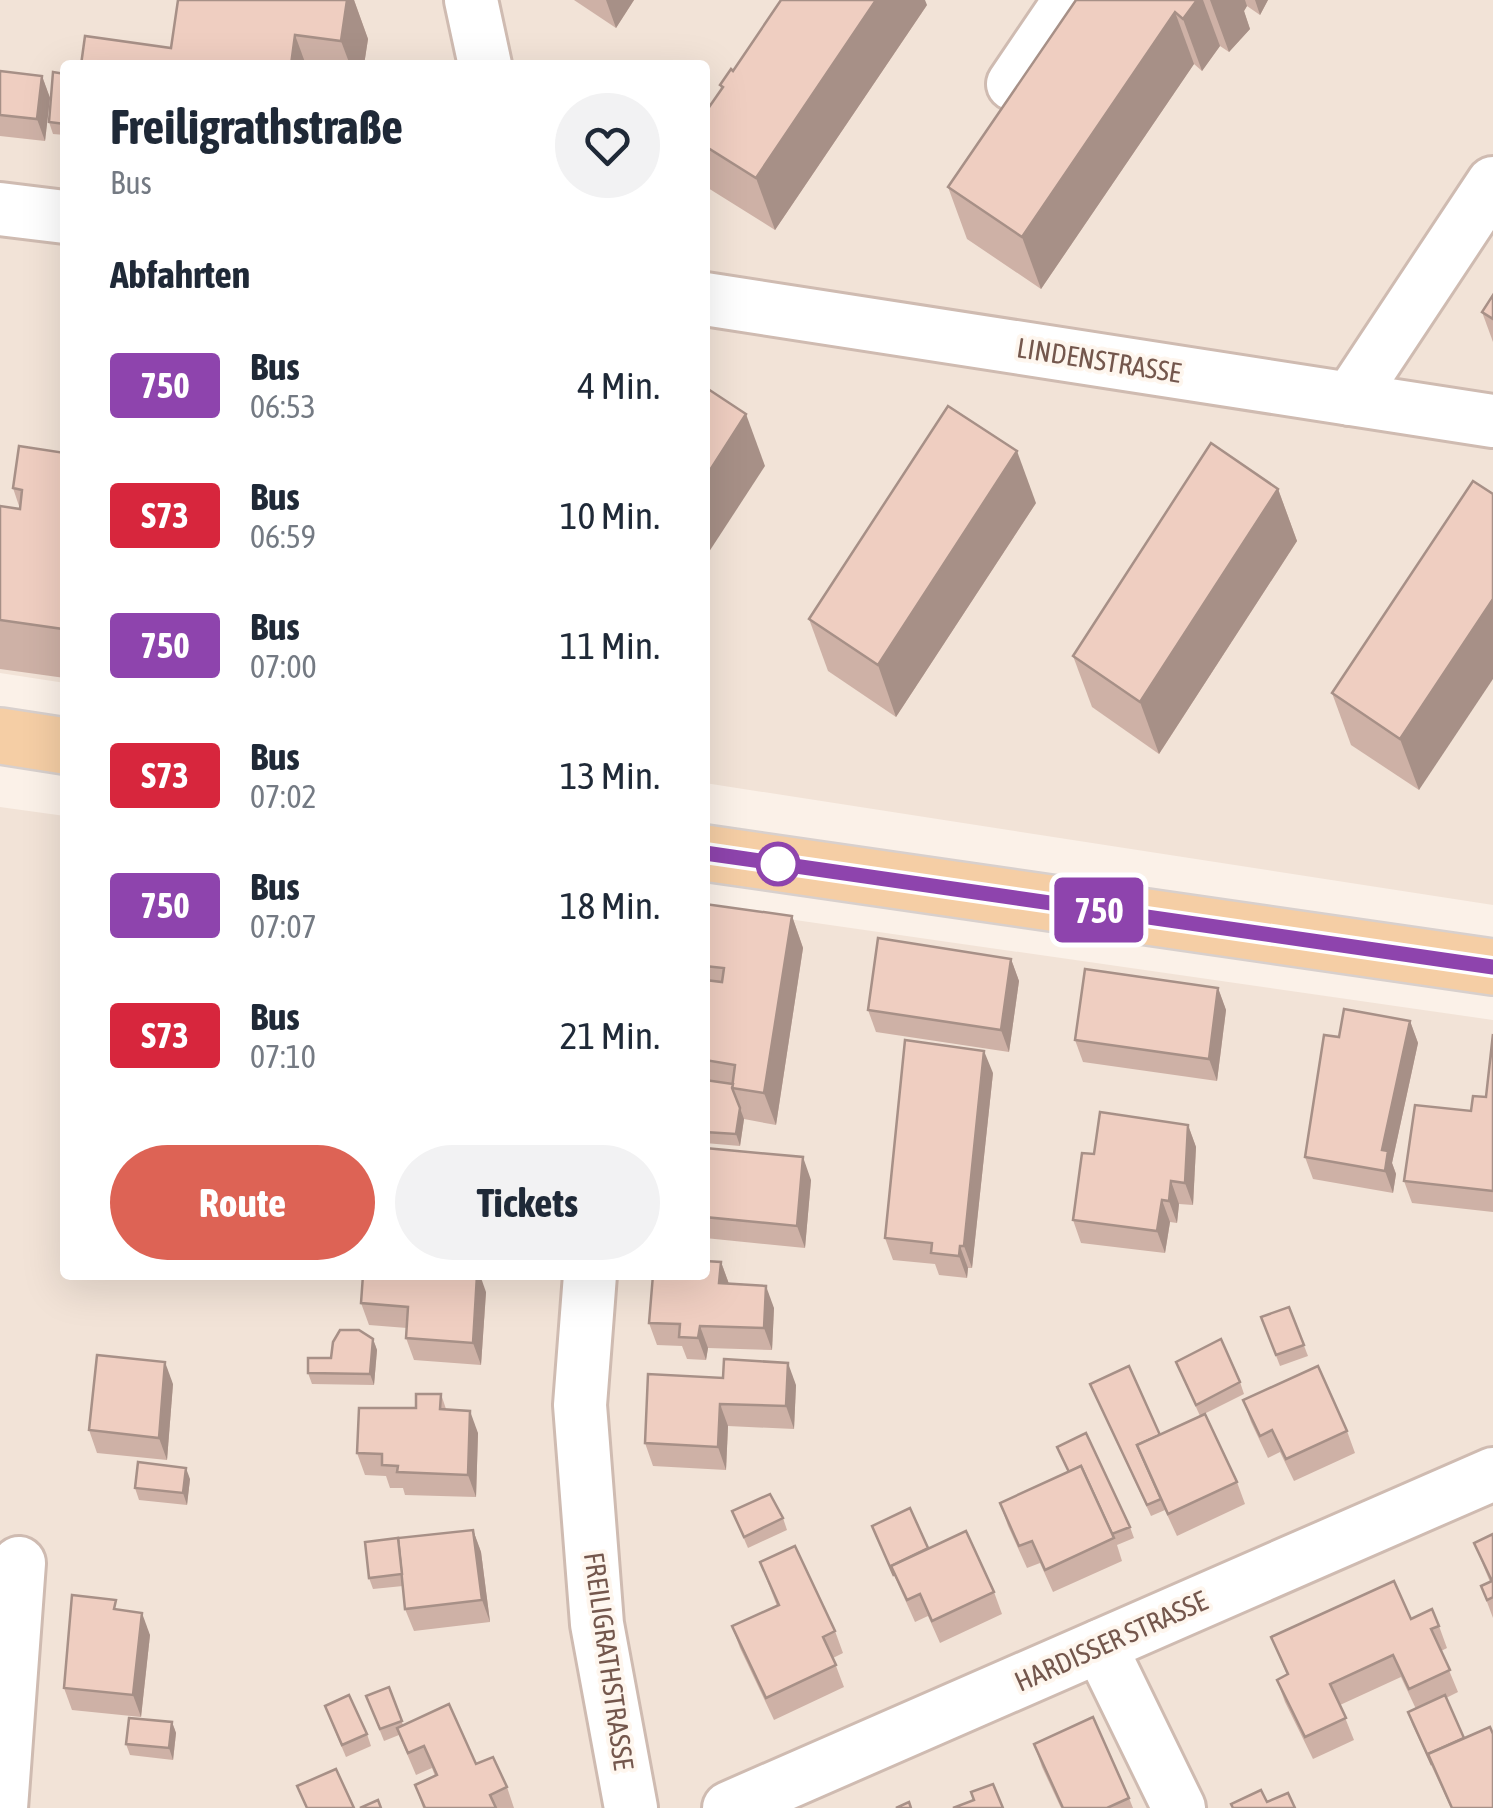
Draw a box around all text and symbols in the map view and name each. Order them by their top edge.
button: heart [555,93,660,198]
text: Freiligrathstraße [110,99,403,154]
text: Bus [110,164,152,201]
text: Abfahrten [110,253,250,296]
street label: LINDENSTRASSE [1015,331,1183,389]
text: Bus [250,345,300,388]
text: 4 Min. [578,364,660,407]
text: 750 [140,365,190,405]
text: 06:53 [250,388,316,425]
text: Bus [250,475,300,518]
text: 10 Min. [560,494,660,537]
text: S73 [141,495,189,535]
text: 06:59 [250,518,316,555]
text: Bus [250,605,300,648]
text: 11 Min. [560,624,660,667]
text: 750 [140,625,190,665]
text: 07:00 [250,648,317,685]
text: Bus [250,735,300,778]
text: 13 Min. [560,754,660,797]
text: S73 [141,755,189,795]
text: 07:02 [250,778,317,815]
unlabelled marker [757,843,799,885]
text: Bus [250,865,300,908]
line badge: 750 [1042,878,1156,942]
text: 18 Min. [560,884,660,927]
text: 750 [140,885,190,925]
text: 750 [1074,890,1124,930]
text: 07:07 [250,908,317,945]
text: Bus [250,995,300,1038]
text: 21 Min. [560,1014,660,1057]
text: S73 [141,1015,189,1055]
text: 07:10 [250,1038,316,1075]
button: Route [110,1145,375,1260]
button: Tickets [395,1145,660,1260]
street label: FREILIGRATHSTRASSE [578,1550,640,1772]
street label: HARDISSER STRASSE [1010,1584,1212,1698]

